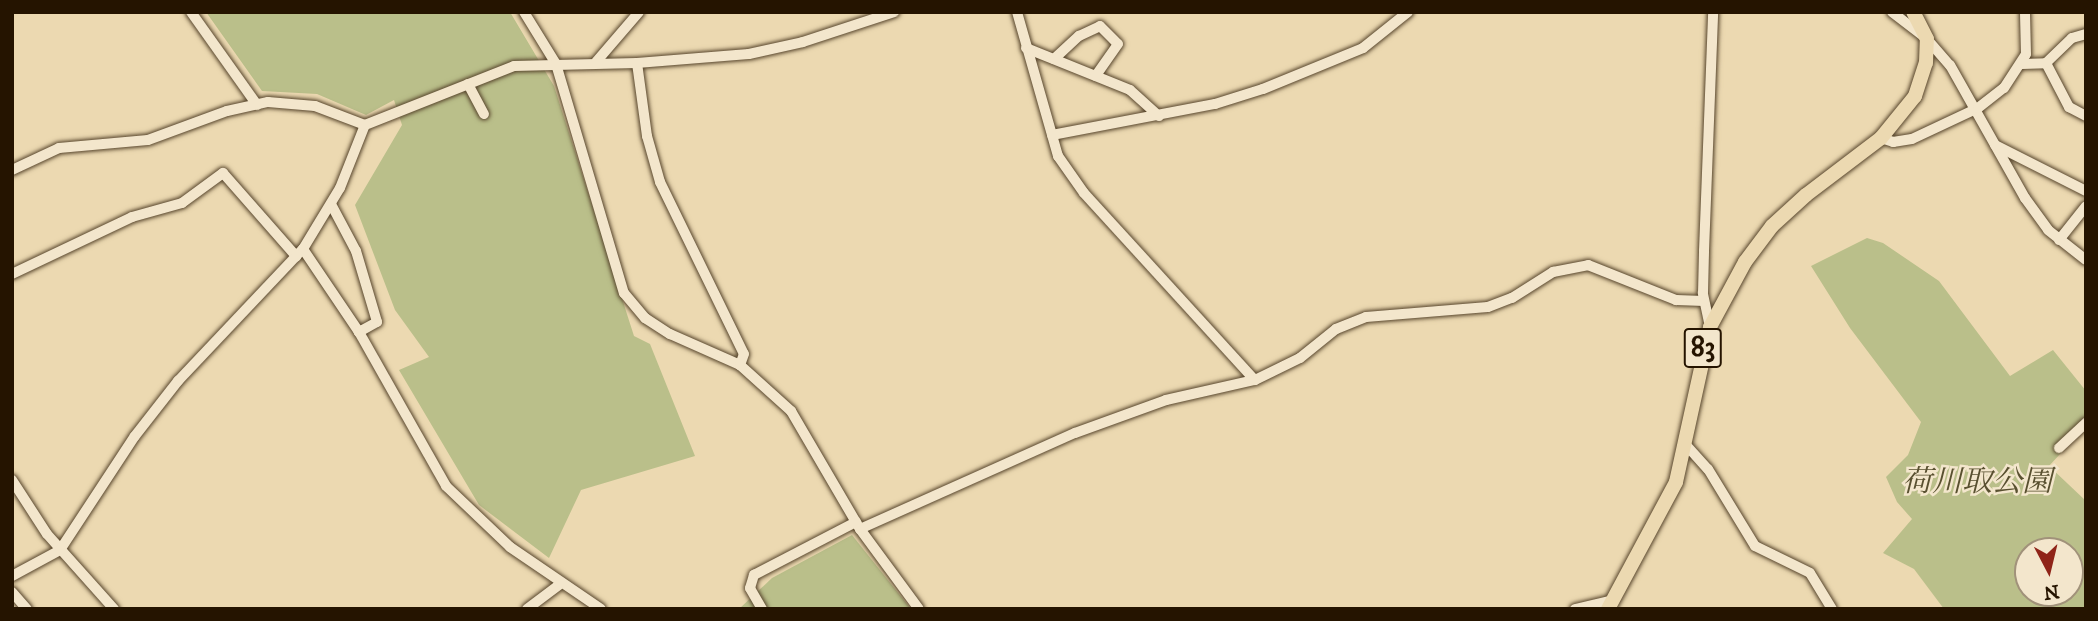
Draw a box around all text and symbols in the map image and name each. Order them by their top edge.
road number: 83 [1684,324,1722,372]
park label: 荷川取公園 [1902,465,2052,501]
north arrow [2014,537,2084,607]
text: N [2042,579,2061,604]

